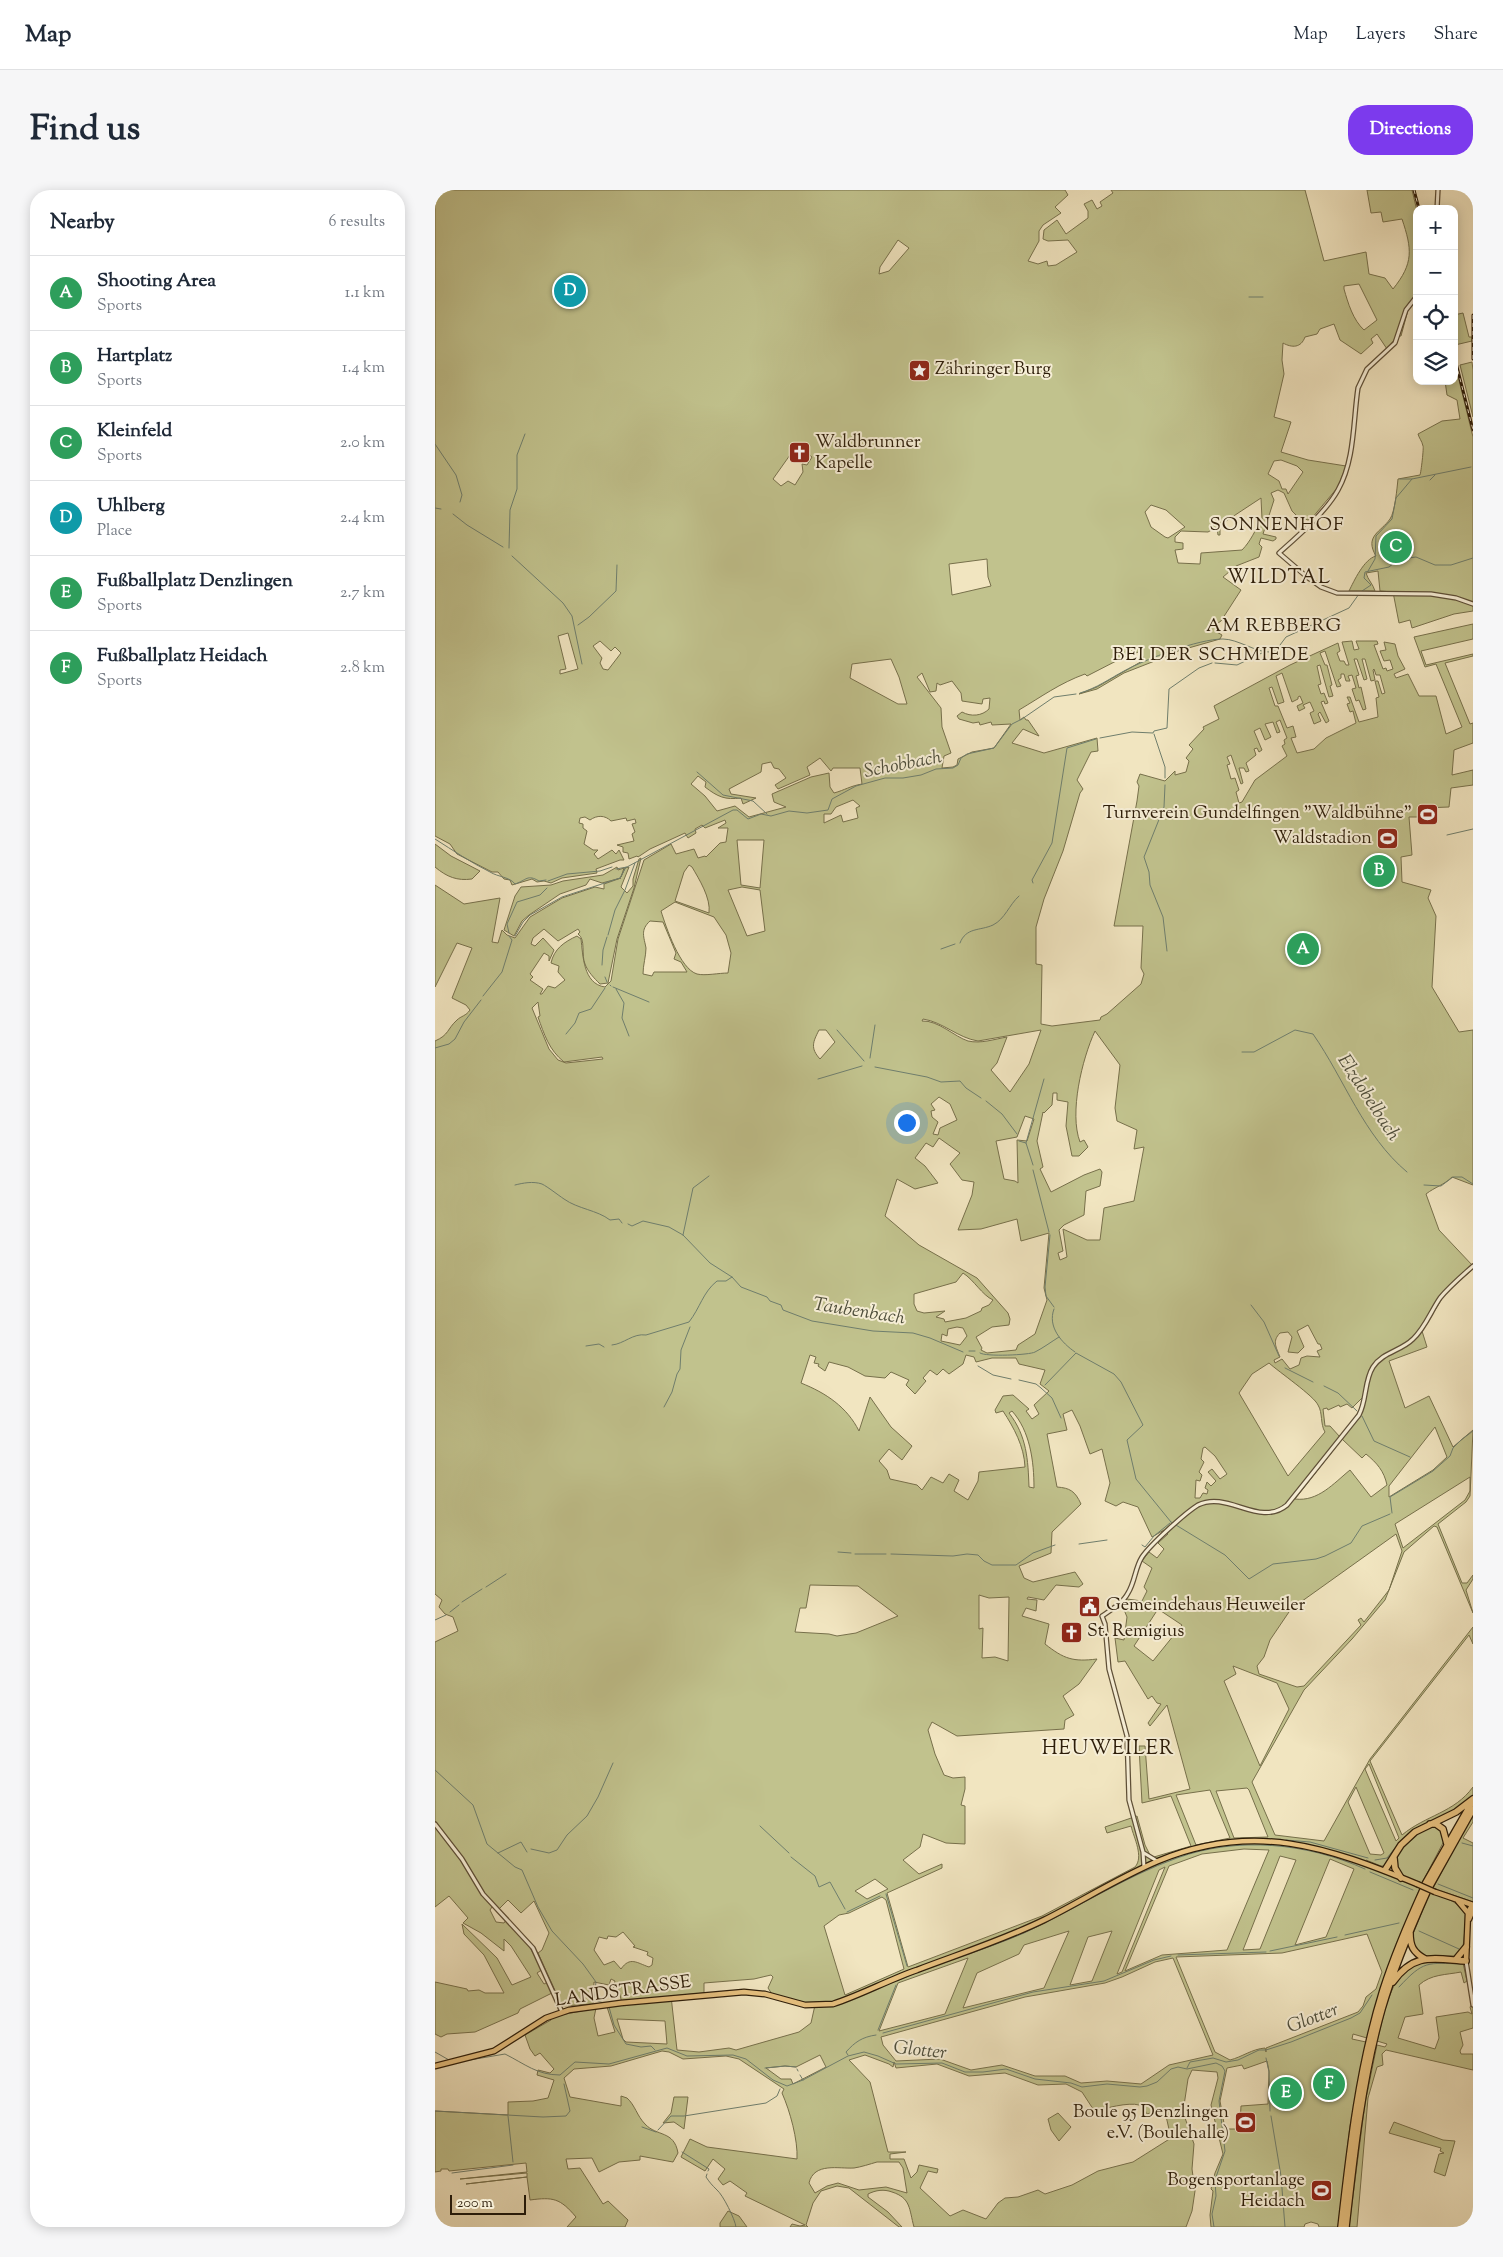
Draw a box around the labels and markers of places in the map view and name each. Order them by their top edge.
pin: D [554,272,586,310]
place label: Zähringer Burg [935,357,1051,383]
place icon: Zähringer Burg [907,358,931,382]
place label: Waldbrunner Kapelle [815,430,921,477]
church icon: Waldbrunner Kapelle [787,441,811,465]
pin: C [1380,528,1412,566]
place label: Turnverein Gundelfingen "Waldbühne" [1103,801,1412,827]
sports icon: Turnverein Gundelfingen "Waldbühne" [1416,802,1440,826]
place label: Waldstadion [1273,826,1372,852]
sports icon: Waldstadion [1376,827,1400,851]
pin: B [1363,852,1395,890]
pin: A [1287,930,1319,968]
place label: Gemeindehaus Heuweiler [1106,1593,1306,1619]
public building icon: Gemeindehaus Heuweiler [1078,1594,1102,1618]
place label: St. Remigius [1087,1619,1184,1645]
church icon: St. Remigius [1059,1620,1083,1644]
pin: F [1313,2065,1345,2103]
pin: E [1270,2074,1302,2112]
place label: Boule 95 Denzlingen e.V. (Boulehalle) [1073,2100,1229,2147]
sports icon: Boule 95 Denzlingen e.V. (Boulehalle) [1233,2111,1257,2135]
place label: Bogensportanlage Heidach [1167,2168,1305,2215]
sports icon: Bogensportanlage Heidach [1309,2179,1333,2203]

